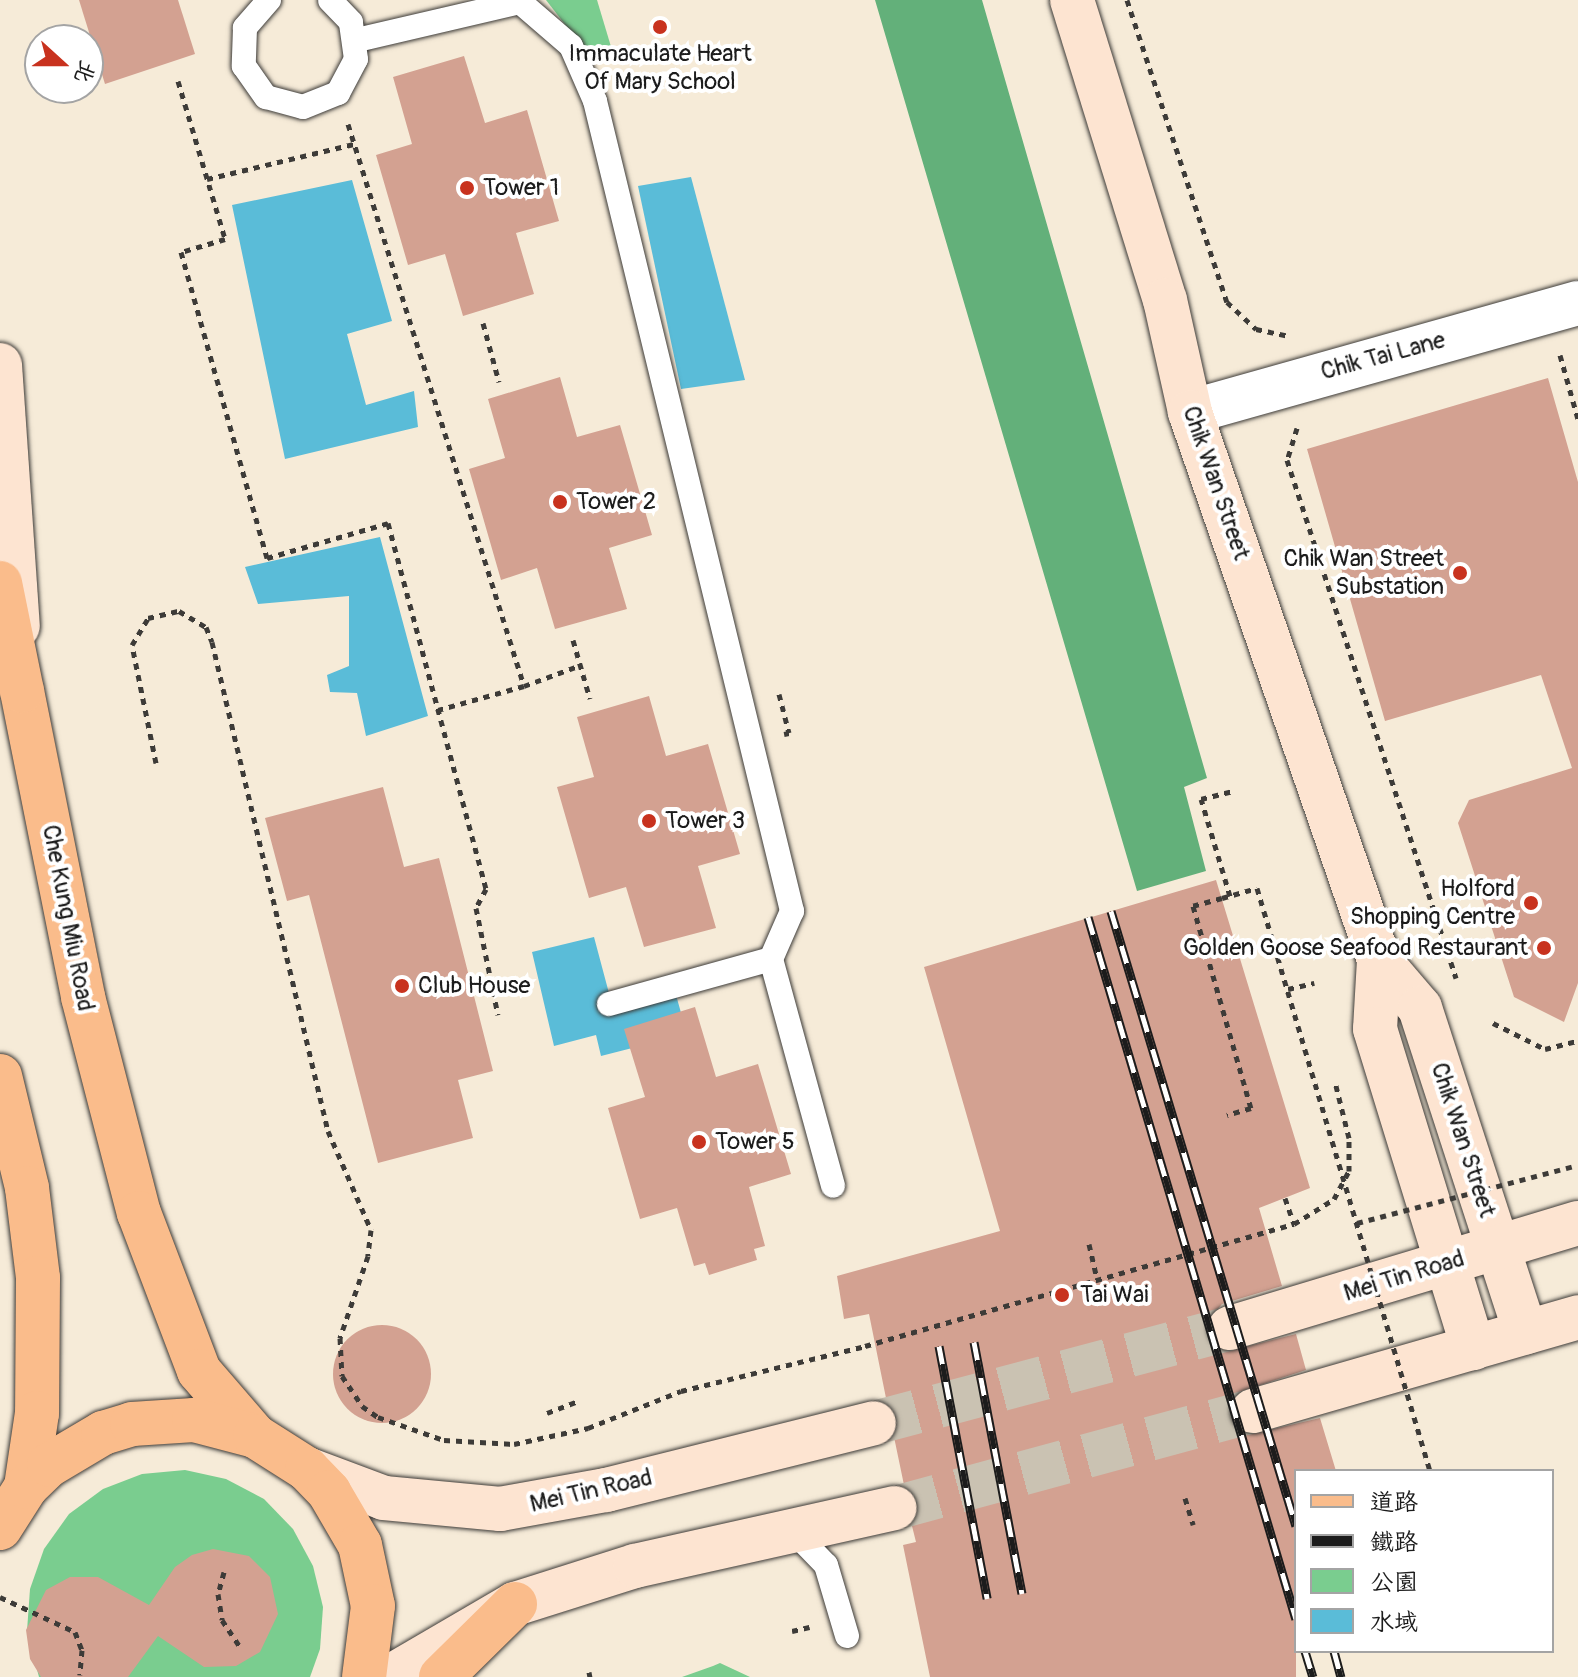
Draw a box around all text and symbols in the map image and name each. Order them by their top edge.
marker: Immaculate Heart Of Mary School [651,18,669,36]
north arrow [24,24,104,104]
place label: Immaculate Heart Of Mary School [568,40,752,96]
text: 北 [68,57,102,87]
place label: Tower 1 [483,174,559,202]
marker: Tower 1 [458,179,476,197]
street label: Chik Tai Lane [1318,326,1448,386]
street label: Chik Wan Street [1176,402,1256,564]
place label: Tower 2 [576,488,656,516]
marker: Tower 2 [551,493,569,511]
place label: Chik Wan Street Substation [1283,545,1444,601]
marker: Chik Wan Street Substation [1451,564,1469,582]
place label: Tower 3 [665,807,745,835]
marker: Tower 3 [640,812,658,830]
street label: Che Kung Miu Road [36,822,100,1014]
place label: Holford Shopping Centre [1350,875,1515,931]
marker: Holford Shopping Centre [1522,894,1540,912]
place label: Golden Goose Seafood Restaurant [1183,934,1528,962]
marker: Golden Goose Seafood Restaurant [1535,939,1553,957]
place label: Club House [418,972,530,1000]
marker: Club House [393,977,411,995]
street label: Chik Wan Street [1424,1059,1502,1221]
place label: Tower 5 [715,1128,795,1156]
marker: Tower 5 [690,1133,708,1151]
street label: Mei Tin Road [1340,1244,1468,1308]
place label: Tai Wai [1080,1281,1148,1309]
marker: Tai Wai [1051,1284,1073,1306]
street label: Mei Tin Road [527,1463,655,1519]
legend [1294,1469,1554,1653]
text: 道路 [1370,1488,1418,1517]
text: 鐵路 [1370,1528,1418,1557]
text: 公園 [1370,1568,1418,1597]
text: 水域 [1370,1608,1418,1637]

